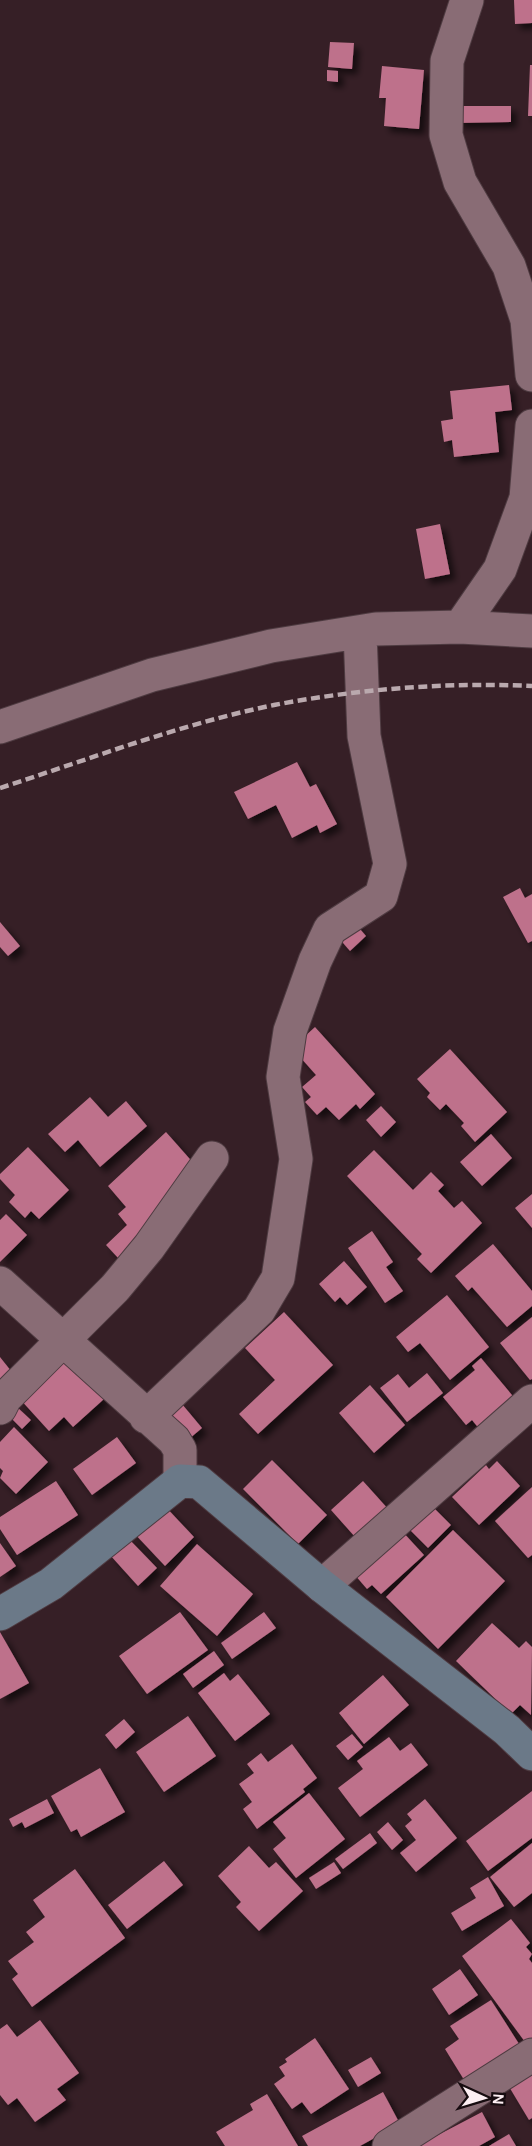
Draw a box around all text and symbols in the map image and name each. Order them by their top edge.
north arrow [454,2068,514,2128]
text: N [489,2093,508,2105]

